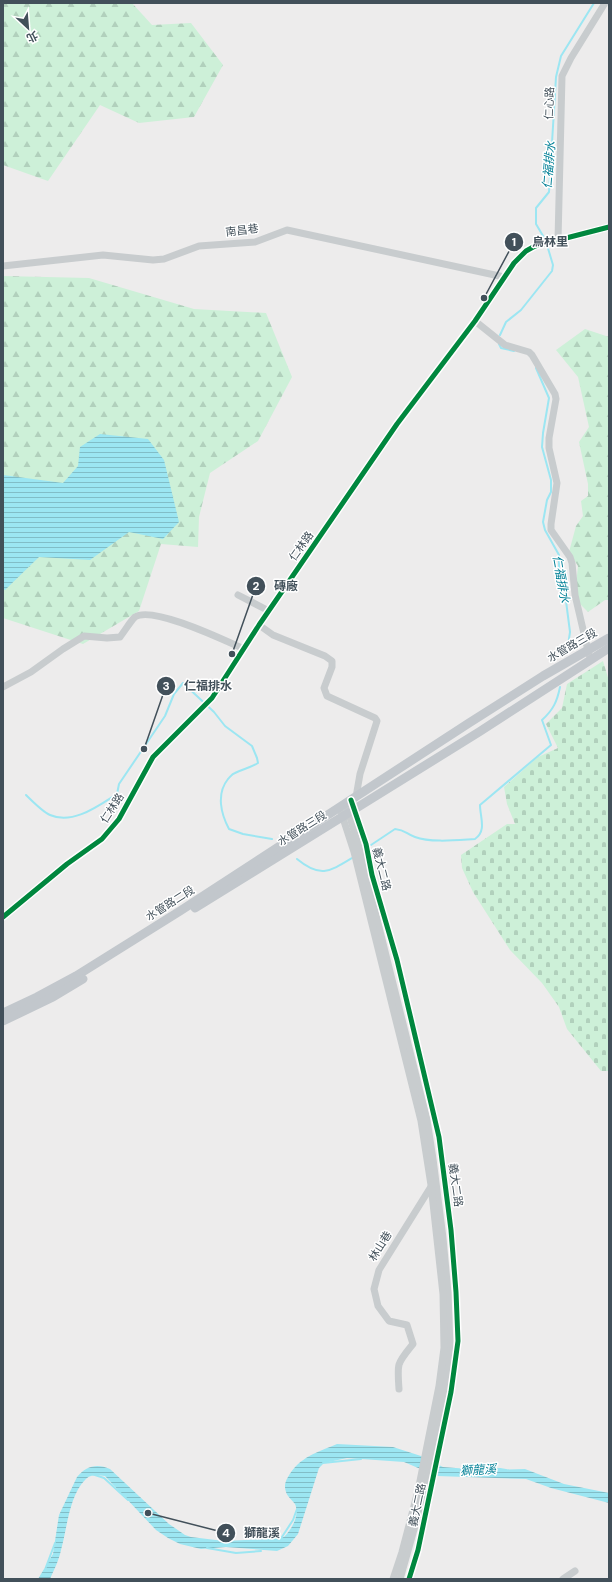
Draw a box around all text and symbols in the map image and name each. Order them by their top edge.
north arrow [8,8,48,48]
text: 北 [24,28,40,46]
street label: 仁心路 [541,86,557,120]
water label: 仁福排水 [539,139,559,190]
street label: 南昌巷 [225,221,259,239]
callout: 烏林里 [504,230,576,254]
text: 1 [512,234,516,250]
text: 烏林里 [532,234,568,250]
street label: 仁林路 [286,528,316,564]
water label: 仁福排水 [549,554,573,605]
callout: 磚廠 [246,574,306,598]
text: 2 [253,578,260,594]
text: 磚廠 [274,578,298,594]
street label: 水管路三段 [545,625,599,665]
callout: 仁福排水 [156,674,240,698]
text: 3 [162,678,170,694]
text: 仁福排水 [184,678,232,694]
street label: 仁林路 [97,790,127,826]
street label: 水管路三段 [275,807,329,849]
street label: 義大二路 [370,846,394,892]
street label: 水管路二段 [143,882,197,924]
street label: 義大二路 [446,1162,466,1208]
street label: 林山巷 [365,1228,395,1264]
water label: 獅龍溪 [460,1461,498,1479]
street label: 義大二路 [406,1482,428,1528]
callout: 獅龍溪 [216,1521,288,1545]
text: 4 [222,1525,230,1541]
text: 獅龍溪 [244,1525,280,1541]

